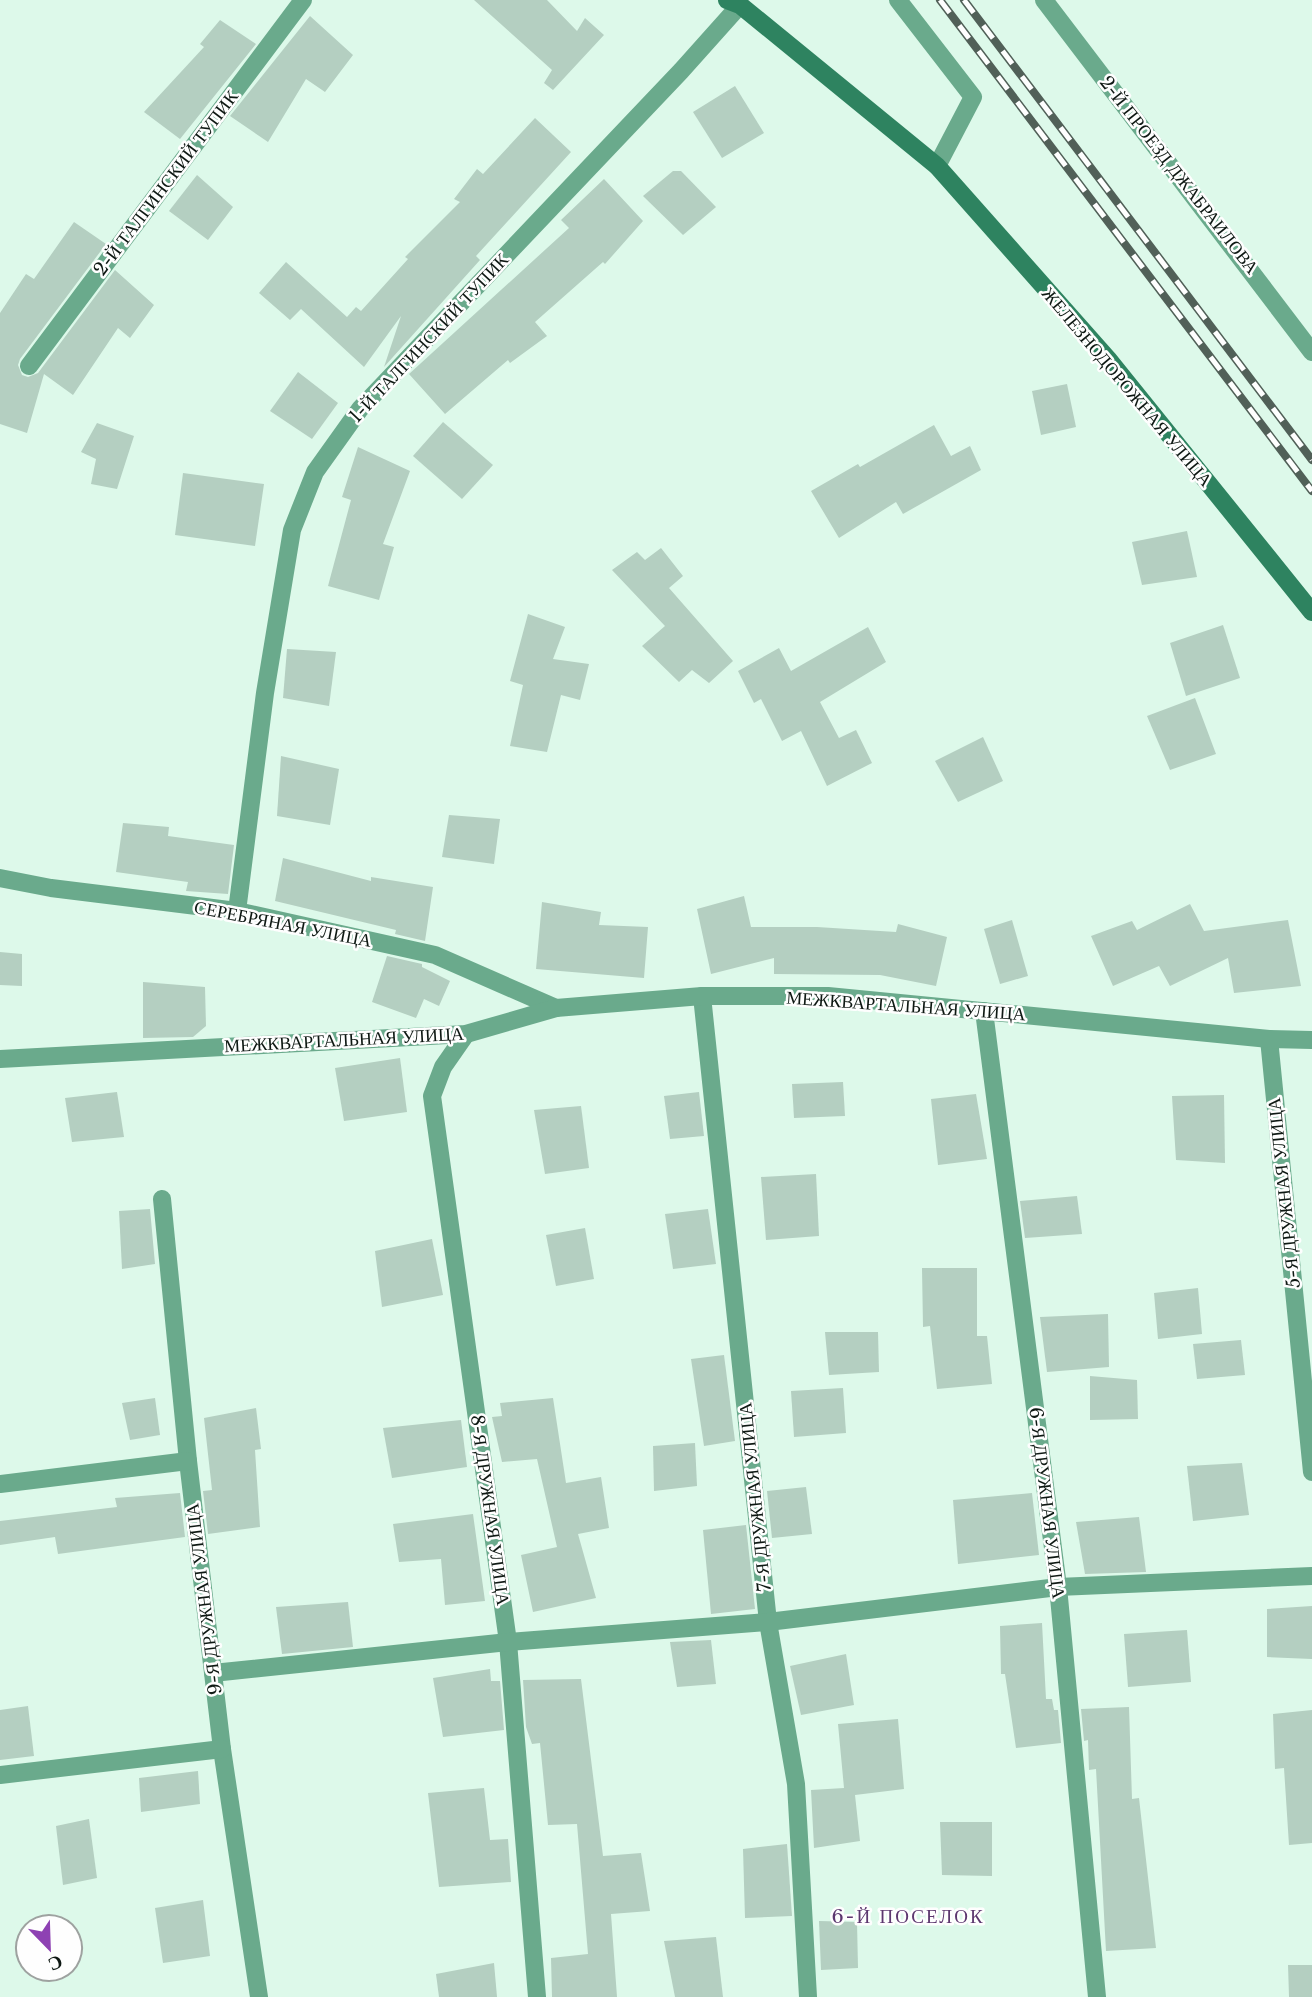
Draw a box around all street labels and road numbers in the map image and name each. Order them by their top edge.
street label: 2-Й ПРОЕЗД ДЖАБРАИЛОВА [1095,72,1263,278]
street label: 2-Й ТАЛГИНСКИЙ ТУПИК [89,85,243,280]
street label: 1-Й ТАЛГИНСКИЙ ТУПИК [345,248,514,427]
street label: ЖЕЛЕЗНОДОРОЖНАЯ УЛИЦА [1037,283,1217,491]
street label: СЕРЕБРЯНАЯ УЛИЦА [192,896,374,952]
street label: МЕЖКВАРТАЛЬНАЯ УЛИЦА [786,987,1026,1025]
street label: МЕЖКВАРТАЛЬНАЯ УЛИЦА [224,1023,464,1057]
street label: 5-Я ДРУЖНАЯ УЛИЦА [1263,1097,1305,1289]
street label: 7-Я ДРУЖНАЯ УЛИЦА [734,1401,776,1593]
street label: 6-Я ДРУЖНАЯ УЛИЦА [1024,1406,1070,1600]
street label: 8-Я ДРУЖНАЯ УЛИЦА [466,1413,514,1607]
street label: 9-Я ДРУЖНАЯ УЛИЦА [181,1502,227,1696]

